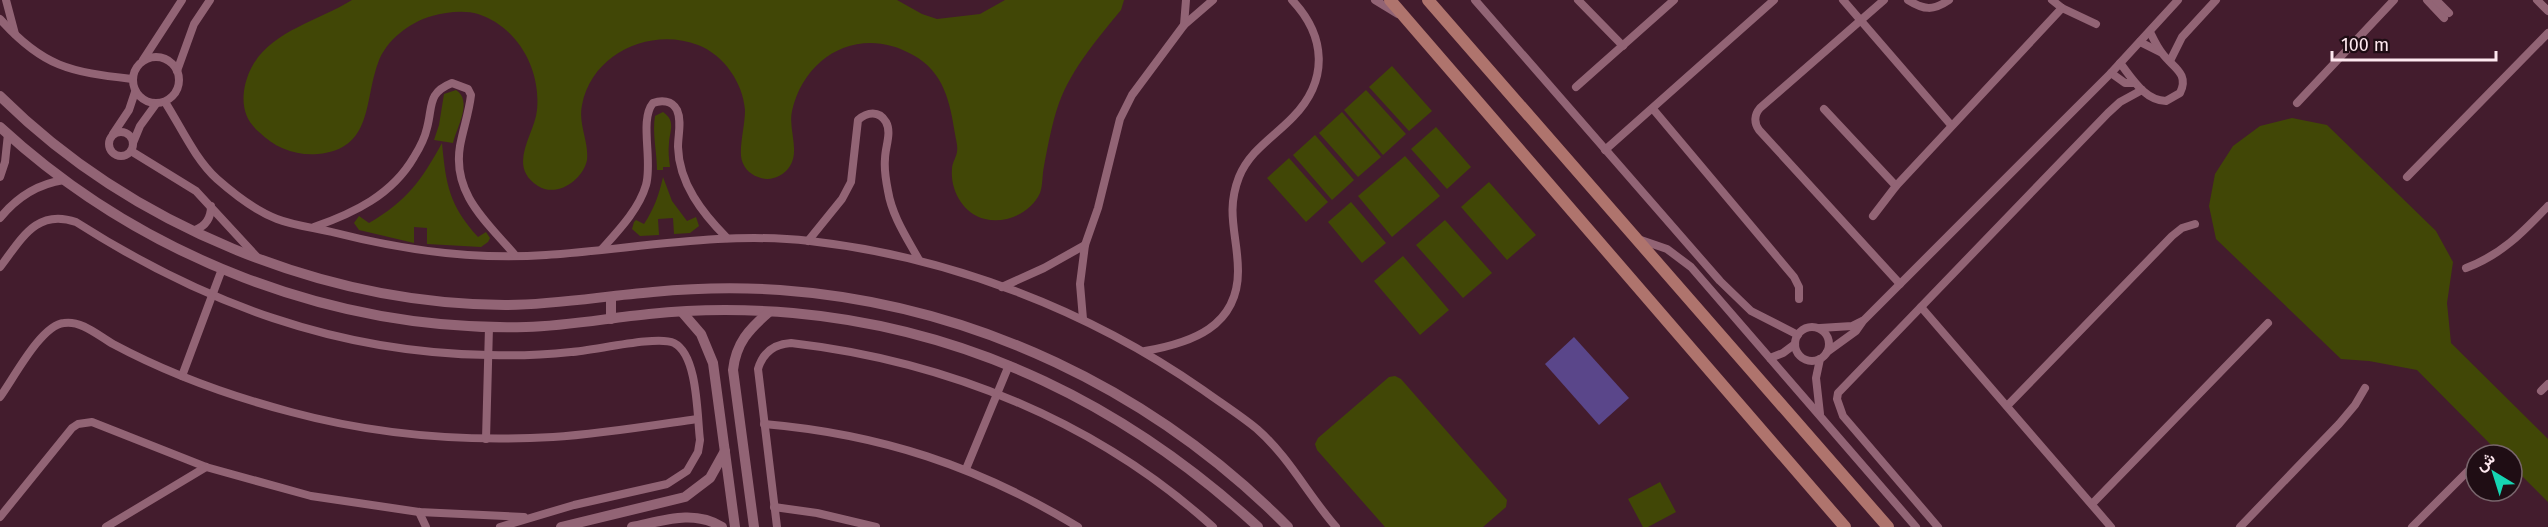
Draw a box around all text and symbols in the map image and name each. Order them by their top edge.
scale bar [2332,24,2496,62]
text: 100 m [2341,34,2389,56]
north arrow [2464,443,2524,503]
text: ش [2472,448,2499,475]

